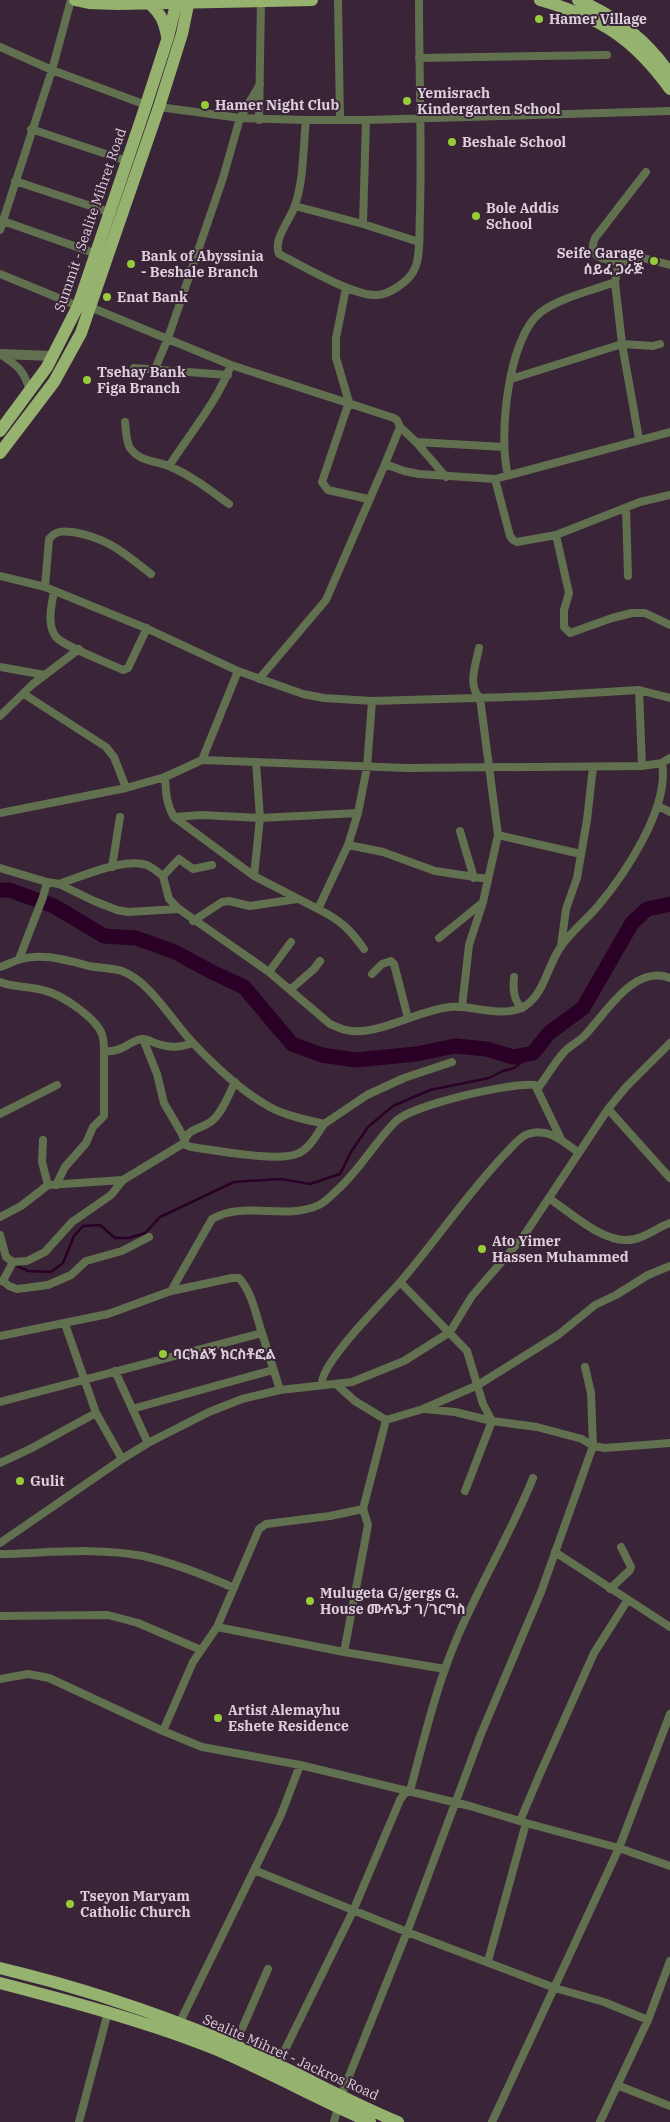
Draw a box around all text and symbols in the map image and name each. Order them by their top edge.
place label: Hamer Village [549,10,647,28]
marker: Hamer Village [533,13,545,25]
place label: Yemisrach Kindergarten School [417,84,561,118]
marker: Yemisrach Kindergarten School [401,95,413,107]
place label: Hamer Night Club [215,96,339,114]
marker: Hamer Night Club [199,99,211,111]
street label: Summit - Sealite Mihret Road [50,125,130,314]
place label: Beshale School [462,133,567,151]
marker: Beshale School [446,136,458,148]
place label: Bole Addis School [486,199,559,233]
marker: Bole Addis School [470,210,482,222]
place label: Seife Garage ሰይፈ ጋራጅ [557,244,645,278]
place label: Bank of Abyssinia - Beshale Branch [141,247,264,281]
marker: Seife Garage ሰይፈ ጋራጅ [648,255,660,267]
marker: Bank of Abyssinia - Beshale Branch [125,258,137,270]
place label: Enat Bank [117,288,188,306]
marker: Enat Bank [101,291,113,303]
place label: Tsehay Bank Figa Branch [97,363,186,397]
marker: Tsehay Bank Figa Branch [81,374,93,386]
place label: Ato Yimer Hassen Muhammed [492,1232,629,1266]
marker: Ato Yimer Hassen Muhammed [476,1243,488,1255]
place label: ባርክልኝ ክርስቶፎል [173,1345,277,1363]
marker: ባርክልኝ ክርስቶፎል [157,1348,169,1360]
place label: Gulit [30,1472,64,1490]
marker: Gulit [14,1475,26,1487]
place label: Mulugeta G/gergs G. House ሙሉጌታ ገ/ገርግስ [320,1584,466,1618]
marker: Mulugeta G/gergs G. House ሙሉጌታ ገ/ገርግስ [304,1595,316,1607]
place label: Artist Alemayhu Eshete Residence [228,1701,349,1735]
marker: Artist Alemayhu Eshete Residence [212,1712,224,1724]
place label: Tseyon Maryam Catholic Church [80,1887,191,1921]
marker: Tseyon Maryam Catholic Church [64,1898,76,1910]
street label: Sealite Mihret - Jackros Road [200,2010,382,2104]

